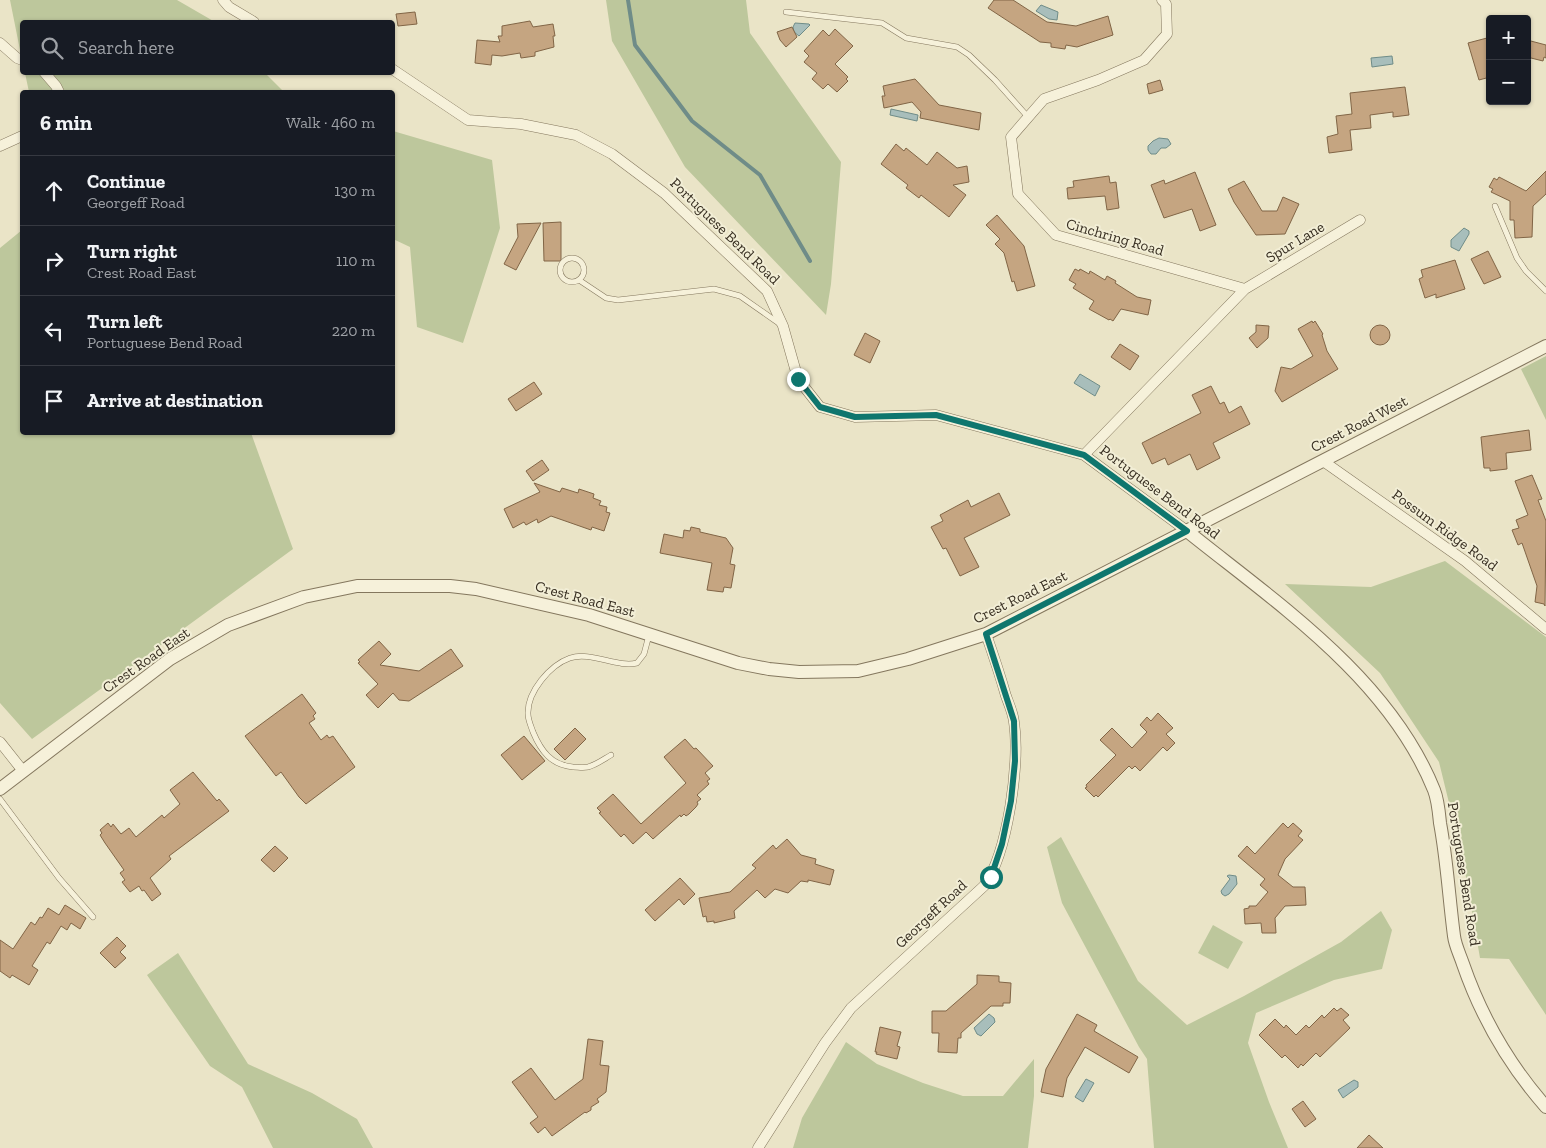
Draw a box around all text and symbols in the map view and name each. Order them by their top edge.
map controls [1486,15,1531,105]
button: + [1486,15,1531,60]
search box [20,20,395,75]
icon: search [38,34,66,62]
text: Search here [78,36,174,59]
button: − [1486,60,1531,105]
text: 6 min [40,110,92,135]
text: Walk · 460 m [286,113,375,132]
text: Continue [87,170,165,193]
street label: Portuguese Bend Road [666,174,784,289]
icon: ahead [40,177,68,205]
text: 130 m [334,181,375,200]
text: Georgeff Road [87,193,185,212]
street label: Cinchring Road [1064,214,1167,260]
street label: Spur Lane [1262,217,1328,267]
text: Turn right [87,240,177,263]
icon: right [40,247,68,275]
text: 110 m [336,251,375,270]
text: Crest Road East [87,263,196,282]
text: Turn left [87,310,162,333]
icon: left [40,317,68,345]
text: 220 m [332,321,375,340]
text: Portuguese Bend Road [87,333,242,352]
route end [787,368,810,391]
icon: arrive [40,387,68,415]
text: Arrive at destination [87,389,263,412]
street label: Crest Road West [1308,392,1411,456]
street label: Portuguese Bend Road [1096,441,1224,543]
street label: Possum Ridge Road [1389,486,1502,575]
street label: Crest Road East [970,566,1070,628]
street label: Crest Road East [533,577,637,621]
street label: Crest Road East [99,623,193,697]
street label: Portuguese Bend Road [1444,801,1484,948]
route start [980,866,1003,889]
street label: Georgeff Road [891,876,971,952]

